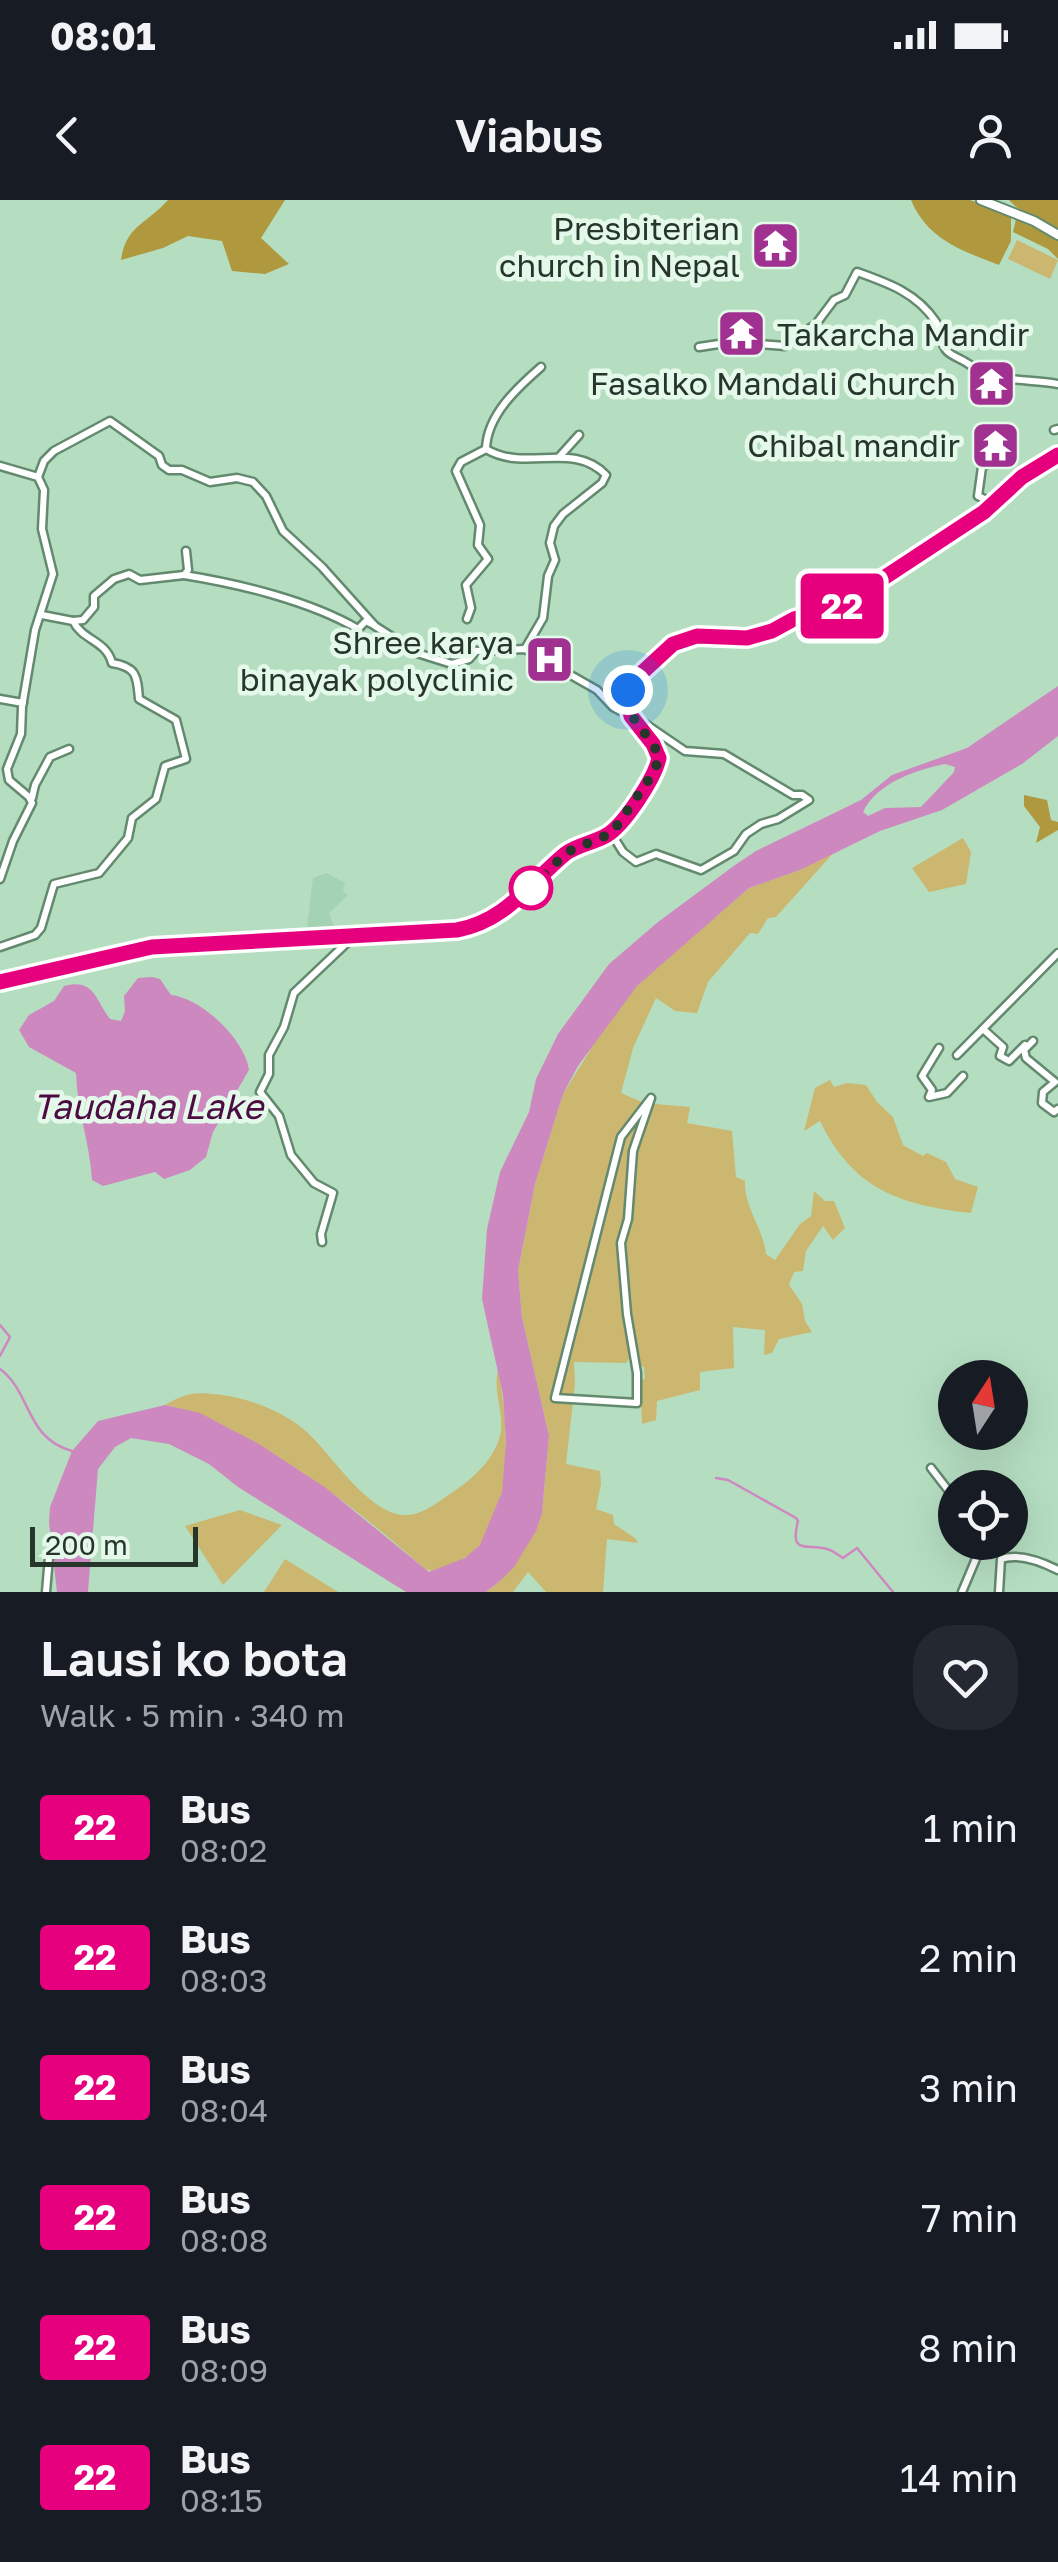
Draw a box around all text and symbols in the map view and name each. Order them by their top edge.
text: 08:01 [50,13,155,58]
icon: back [40,108,95,163]
text: Viabus [455,108,603,162]
icon: person [963,108,1018,163]
place label: Presbiterian church in Nepal [499,209,740,284]
temple icon: Presbiterian church in Nepal [749,220,801,272]
temple icon: Takarcha Mandir [716,308,768,360]
place label: Takarcha Mandir [777,315,1029,353]
temple icon: Fasalko Mandali Church [965,357,1017,409]
place label: Fasalko Mandali Church [590,364,956,402]
temple icon: Chibal mandir [969,419,1021,471]
place label: Chibal mandir [747,426,960,464]
line badge: 22 [797,574,887,638]
text: 22 [821,585,863,627]
place label: Shree karya binayak polyclinic [240,623,514,698]
hospital icon: Shree karya binayak polyclinic [523,634,575,686]
your location [603,665,653,715]
unlabelled marker [510,867,552,909]
water label: Taudaha Lake [33,1085,266,1127]
north arrow [938,1360,1028,1450]
map controls [938,1360,1028,1560]
button: locate [938,1470,1028,1560]
scale bar [30,1522,198,1566]
text: 200 m [45,1528,128,1561]
button: heart [913,1625,1018,1730]
text: Lausi ko bota [40,1629,348,1687]
text: Walk · 5 min · 340 m [40,1696,345,1734]
text: Bus [180,1786,251,1831]
text: 1 min [923,1805,1018,1850]
text: 22 [74,1806,116,1848]
text: 08:02 [180,1831,267,1869]
text: Bus [180,1916,251,1961]
text: 2 min [919,1935,1018,1980]
text: 22 [74,1936,116,1978]
text: 08:03 [180,1961,268,1999]
text: Bus [180,2046,251,2091]
text: 3 min [919,2065,1018,2110]
text: 22 [74,2066,116,2108]
text: 08:04 [180,2091,268,2129]
text: Bus [180,2176,251,2221]
text: 7 min [921,2195,1018,2240]
text: 22 [74,2196,116,2238]
text: 08:08 [180,2221,268,2259]
text: Bus [180,2306,251,2351]
text: 8 min [918,2325,1018,2370]
text: 22 [74,2326,116,2368]
text: 08:09 [180,2351,268,2389]
text: Bus [180,2436,251,2481]
text: 14 min [900,2455,1018,2500]
text: 22 [74,2456,116,2498]
text: 08:15 [180,2481,263,2519]

